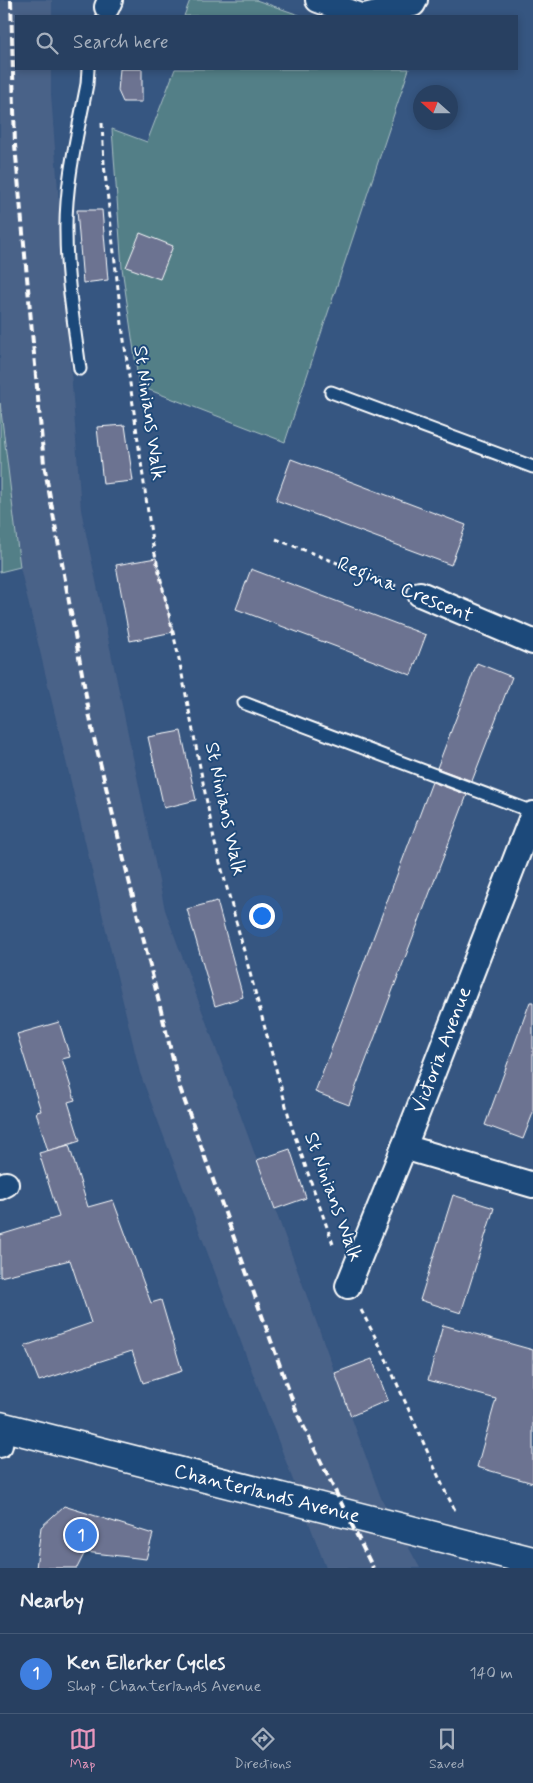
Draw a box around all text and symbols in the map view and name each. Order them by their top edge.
search box [15,15,518,70]
icon: search [33,29,61,57]
text: Search here [73,30,169,55]
north arrow [413,85,458,130]
street label: St Ninians Walk [126,344,172,482]
street label: Regina Crescent [332,550,477,631]
street label: St Ninians Walk [198,740,252,878]
your location [249,903,275,929]
street label: Victoria Avenue [405,983,479,1117]
street label: St Ninians Walk [297,1129,369,1265]
street label: Chanterlands Avenue [171,1458,363,1530]
pin: 1 [65,1516,97,1554]
text: Nearby [20,1587,84,1615]
text: Ken Ellerker Cycles [67,1651,225,1676]
text: 1 [32,1663,40,1684]
text: 140 m [469,1663,513,1684]
text: Shop · Chanterlands Avenue [67,1676,262,1697]
tab: Map [69,1725,97,1773]
tab: Directions [234,1725,292,1773]
tab: Saved [429,1725,464,1773]

